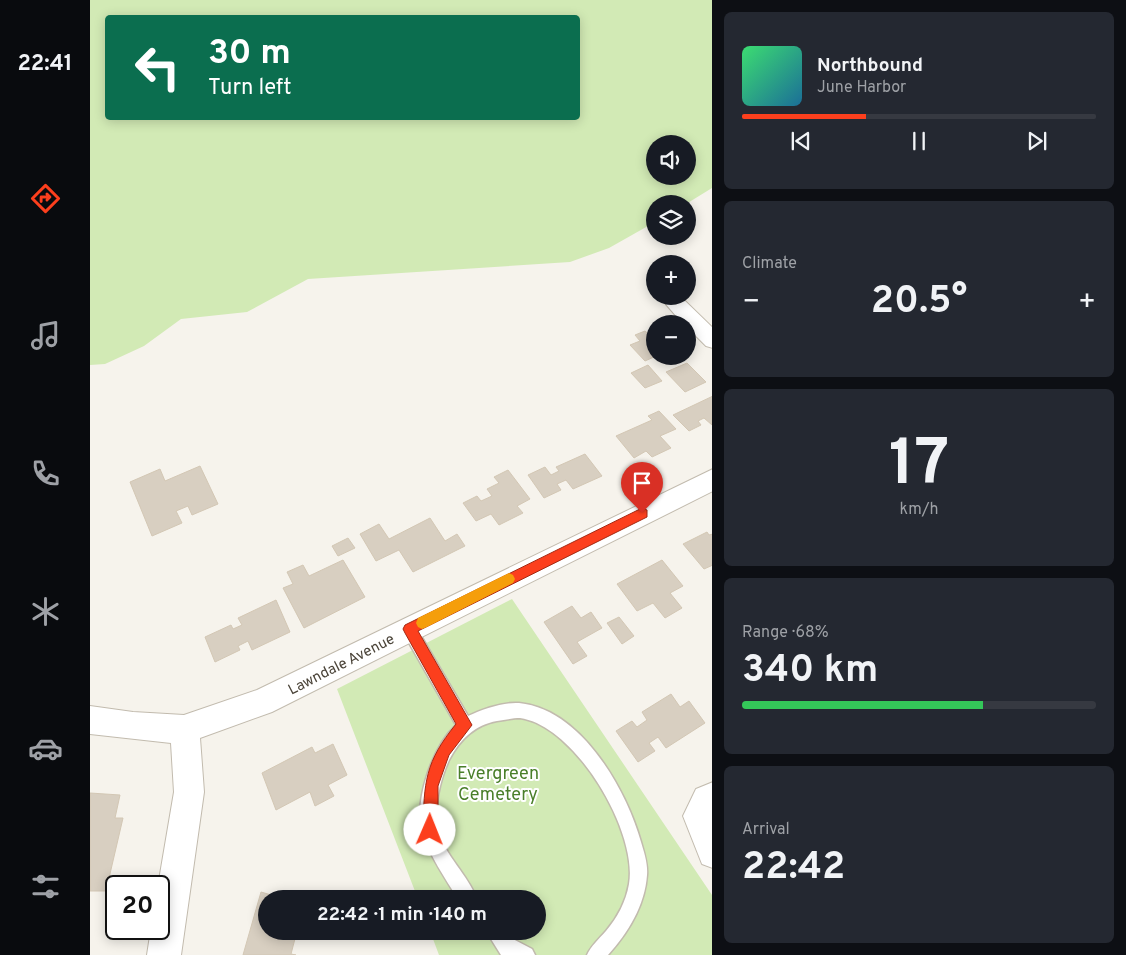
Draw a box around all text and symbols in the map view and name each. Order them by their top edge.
text: 30 m [208,32,291,76]
icon: left [125,35,190,100]
text: 22:41 [17,51,73,78]
text: Northbound [817,54,923,78]
text: Turn left [208,75,291,102]
text: June Harbor [817,78,906,98]
icon: previous [787,127,815,155]
icon: pause [905,127,933,155]
icon: next [1023,127,1051,155]
map controls [646,135,696,365]
button: sound [646,135,696,185]
icon: directions [28,181,63,216]
button: layers [646,195,696,245]
text: Climate [742,254,797,274]
button: + [646,255,696,305]
text: 20.5° [871,278,967,327]
text: − [742,285,760,321]
text: + [1078,285,1096,321]
button: − [646,315,696,365]
icon: music [28,318,63,353]
text: 17 [889,426,949,508]
icon: phone [28,456,63,491]
pin [621,462,663,513]
icon: arrive [628,469,656,497]
text: km/h [900,500,938,520]
icon: climate [28,594,63,629]
text: Range · 68% [742,623,829,643]
street label: Lawndale Avenue [285,630,398,700]
text: 340 km [742,647,878,696]
icon: car [28,731,63,766]
park label: Evergreen Cemetery [457,763,539,807]
position arrow [403,803,455,855]
text: Arrival [742,820,790,840]
text: 22:42 [742,844,845,893]
icon: filters [28,869,63,904]
speed limit sign: 20 [105,875,170,940]
text: 22:42 · 1 min · 140 m [317,903,487,927]

